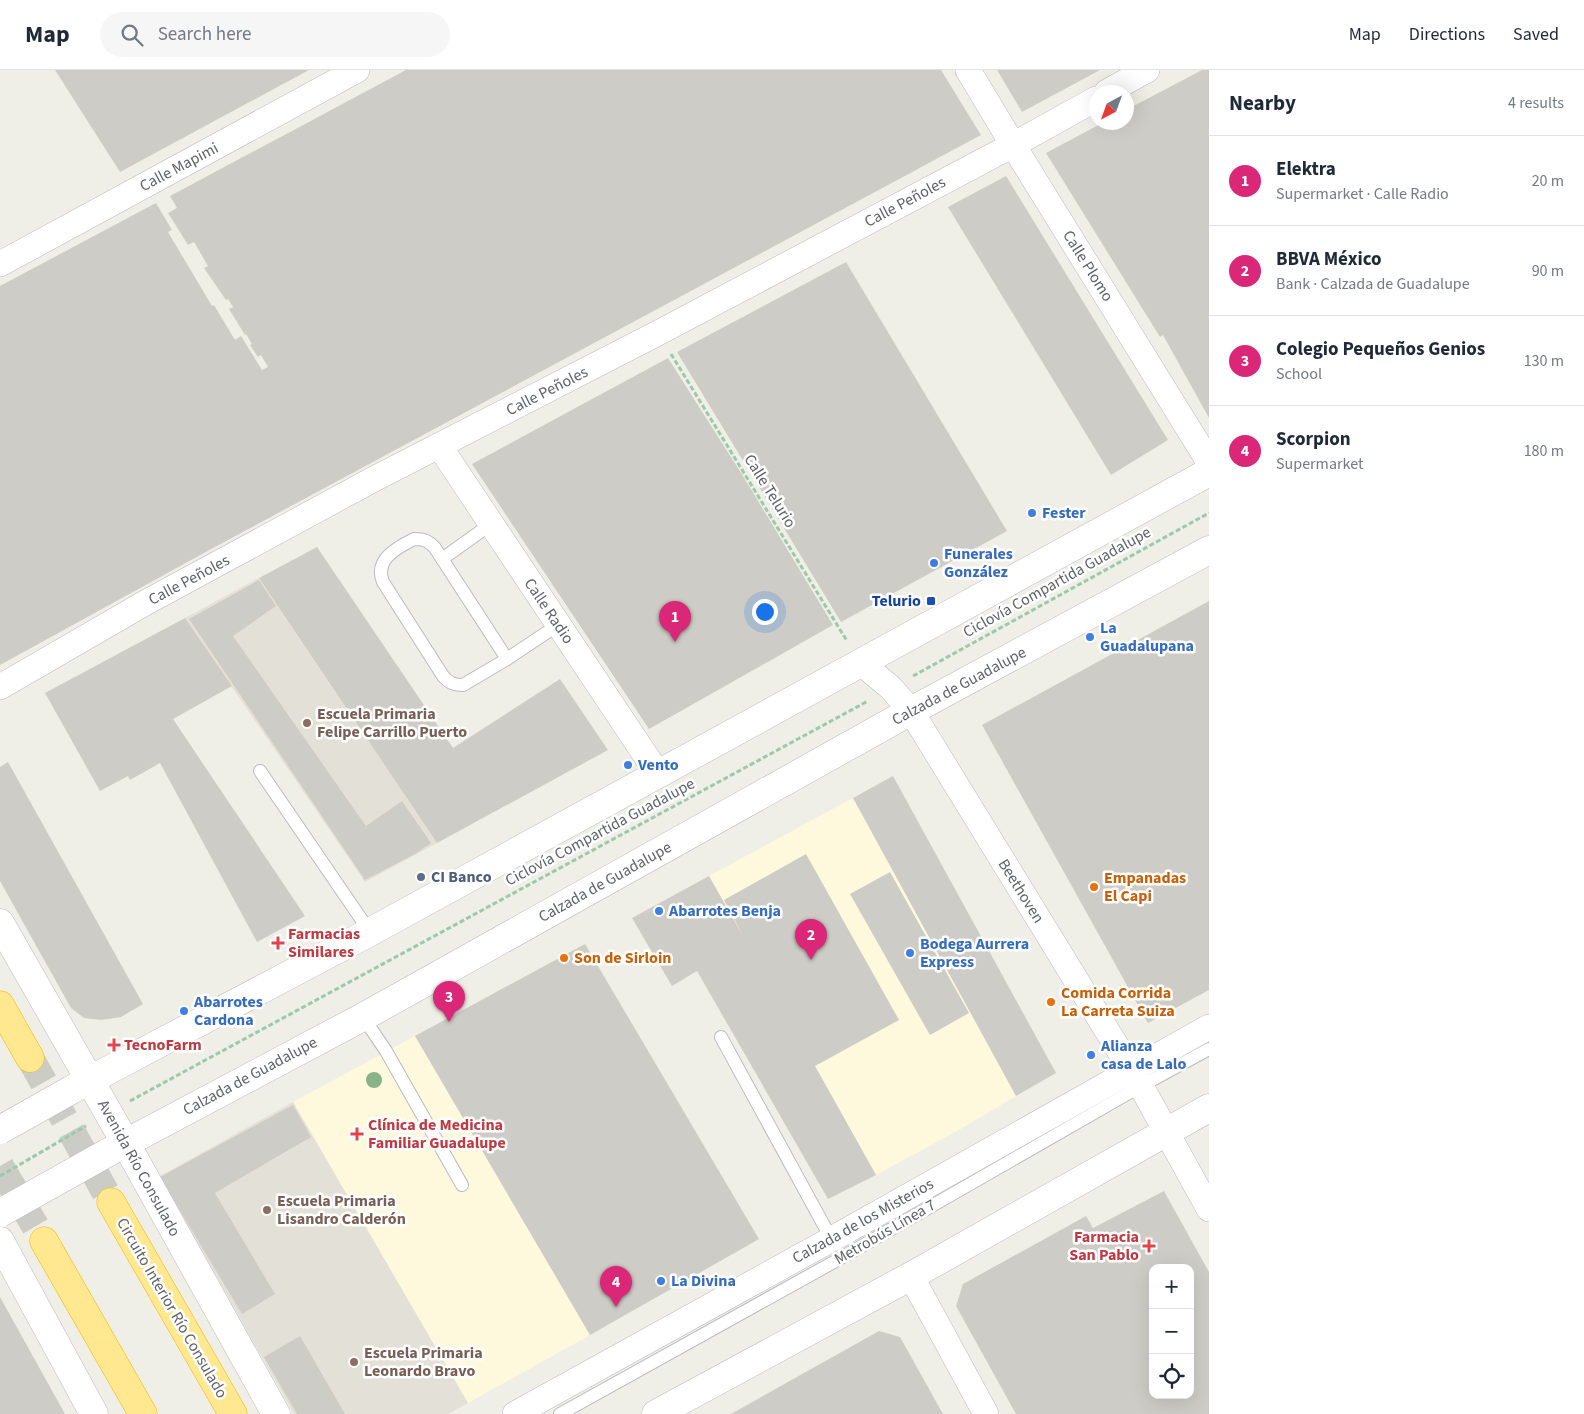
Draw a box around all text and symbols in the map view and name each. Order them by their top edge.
search box [100,12,450,57]
text: Map [25,17,70,52]
icon: search [118,21,146,49]
text: Search here [158,21,251,48]
text: Map [1349,22,1381,47]
text: Directions [1409,22,1485,47]
text: Saved [1513,22,1559,47]
north arrow [1089,85,1134,130]
text: Nearby [1229,88,1296,118]
text: 4 results [1508,92,1564,114]
street label: Calle Mapimi [136,137,222,197]
text: Elektra [1276,156,1336,183]
text: 1 [1241,170,1249,192]
text: 20 m [1532,170,1564,192]
street label: Calle Peñoles [860,171,950,233]
text: Supermarket · Calle Radio [1276,183,1449,205]
street label: Calle Plomo [1057,226,1119,306]
text: BBVA México [1276,246,1382,273]
text: 2 [1241,260,1249,282]
text: 90 m [1532,260,1564,282]
text: Bank · Calzada de Guadalupe [1276,273,1470,295]
text: Colegio Pequeños Genios [1276,336,1485,363]
text: 3 [1241,350,1249,372]
text: 130 m [1524,350,1564,372]
street label: Calle Peñoles [502,361,592,421]
text: School [1276,363,1322,385]
text: Scorpion [1276,426,1351,453]
text: 4 [1241,440,1249,462]
text: 180 m [1524,440,1564,462]
street label: Calle Telurio [739,450,801,532]
text: Supermarket [1276,453,1363,475]
place label: Fester [1042,502,1086,524]
marker: Fester [1026,507,1038,519]
street label: Ciclovía Compartida Guadalupe [959,521,1155,643]
place label: Funerales González [944,543,1013,583]
street label: Calle Peñoles [144,549,234,611]
marker: Funerales González [928,557,940,569]
street label: Calle Radio [519,574,579,648]
place label: Telurio [872,590,921,612]
marker: Telurio [925,595,937,607]
your location [752,599,778,625]
pin: 1 [659,601,691,642]
place label: La Guadalupana [1100,617,1194,657]
marker: La Guadalupana [1084,631,1096,643]
street label: Calzada de Guadalupe [888,641,1030,731]
place label: Escuela Primaria Felipe Carrillo Puerto [317,703,467,743]
marker: Escuela Primaria Felipe Carrillo Puerto [301,717,313,729]
place label: Vento [637,754,679,776]
marker: Vento [622,759,634,771]
street label: Ciclovía Compartida Guadalupe [501,773,699,891]
street label: Calzada de Guadalupe [534,836,676,928]
street label: Beethoven [993,855,1049,927]
place label: CI Banco [431,866,492,888]
place label: Empanadas El Capi [1104,867,1186,907]
marker: CI Banco [415,871,427,883]
marker: Empanadas El Capi [1088,881,1100,893]
place label: Abarrotes Benja [668,900,781,922]
marker: Abarrotes Benja [653,905,665,917]
pin: 2 [795,919,827,960]
place label: Farmacias Similares [288,923,360,963]
place label: Bodega Aurrera Express [920,933,1029,973]
marker: Farmacias Similares [272,937,284,949]
place label: Son de Sirloin [574,947,672,969]
marker: Bodega Aurrera Express [904,947,916,959]
marker: Son de Sirloin [558,952,570,964]
pin: 3 [433,981,465,1022]
place label: Comida Corrida La Carreta Suiza [1061,982,1175,1022]
place label: Abarrotes Cardona [193,991,263,1031]
marker: Comida Corrida La Carreta Suiza [1045,996,1057,1008]
marker: Abarrotes Cardona [178,1005,190,1017]
street label: Calzada de Guadalupe [179,1031,321,1121]
place label: TecnoFarm [124,1034,202,1056]
place label: Alianza casa de Lalo [1100,1035,1186,1075]
marker: TecnoFarm [108,1039,120,1051]
marker: Alianza casa de Lalo [1085,1049,1097,1061]
street label: Avenida Río Consulado [92,1096,186,1240]
place label: Clínica de Medicina Familiar Guadalupe [368,1114,506,1154]
marker: Clínica de Medicina Familiar Guadalupe [350,1127,364,1141]
street label: Calzada de los Misterios [788,1173,938,1269]
place label: Escuela Primaria Lisandro Calderón [277,1190,406,1230]
street label: Metrobús Línea 7 [830,1194,940,1270]
marker: Escuela Primaria Lisandro Calderón [261,1204,273,1216]
street label: Circuito Interior Río Consulado [111,1214,233,1402]
place label: Farmacia San Pablo [1069,1226,1139,1266]
marker: Farmacia San Pablo [1143,1240,1155,1252]
map controls [1149,1264,1194,1399]
button: + [1149,1264,1194,1309]
pin: 4 [600,1266,632,1307]
place label: La Divina [671,1270,736,1292]
marker: La Divina [655,1275,667,1287]
button: − [1149,1309,1194,1354]
place label: Escuela Primaria Leonardo Bravo [364,1342,483,1382]
button: locate [1149,1354,1194,1399]
marker: Escuela Primaria Leonardo Bravo [348,1356,360,1368]

